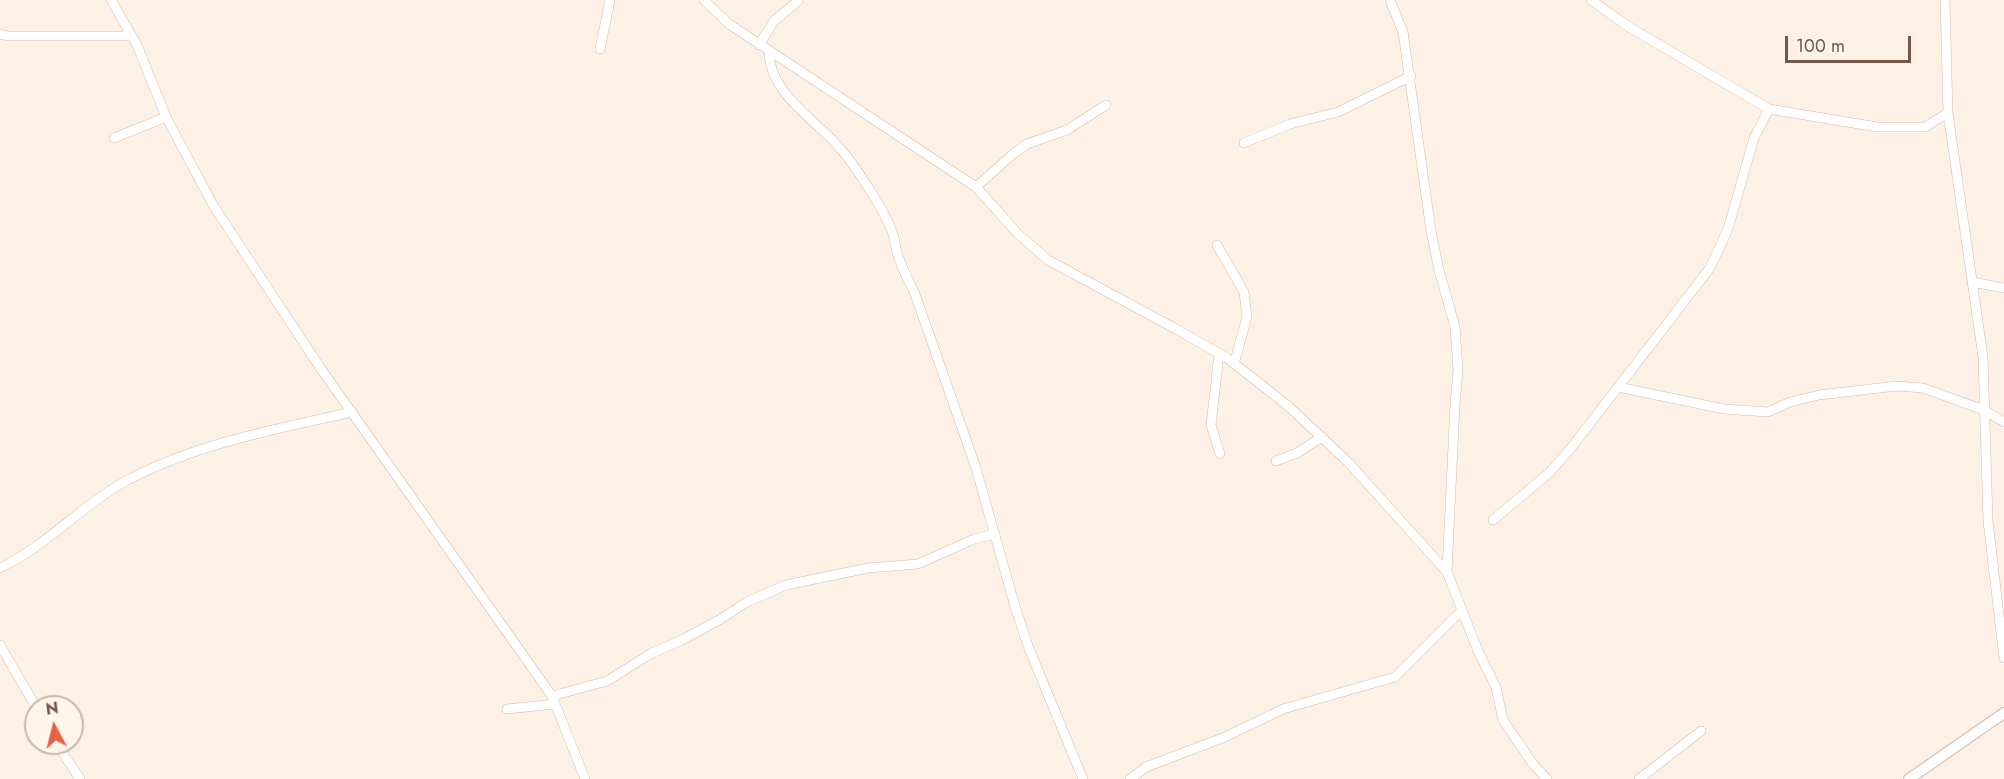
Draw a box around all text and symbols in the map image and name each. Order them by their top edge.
scale bar [1788,24,1914,62]
text: 100 m [1796,33,1845,59]
north arrow [24,695,84,755]
text: N [44,696,60,721]

